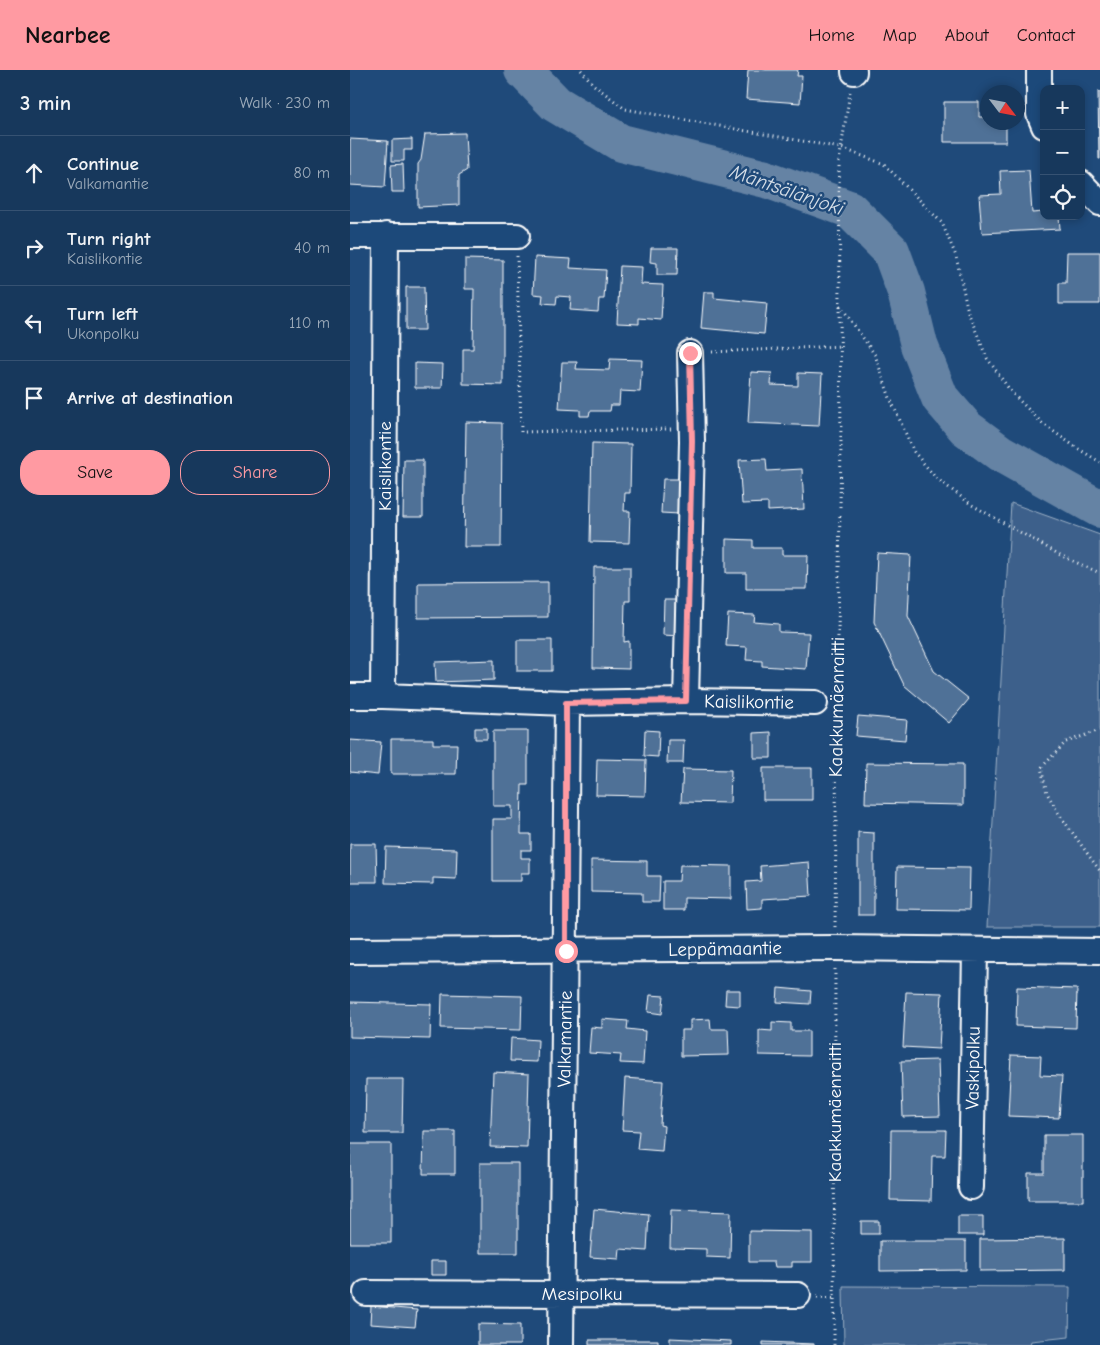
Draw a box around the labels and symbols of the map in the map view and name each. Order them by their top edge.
north arrow [980,85,1025,130]
water label: Mäntsälänjoki [726,159,847,220]
route end [679,342,702,365]
street label: Kaislikontie [374,421,396,511]
street label: Kaakkumäenraitti [825,637,849,777]
street label: Kaislikontie [704,690,794,714]
street label: Leppämaantie [668,937,782,961]
route start [555,940,578,963]
street label: Valkamantie [553,990,577,1088]
street label: Vaskipolku [961,1026,985,1110]
street label: Kaakkumäenraitti [824,1042,846,1182]
street label: Mesipolku [542,1283,622,1305]

